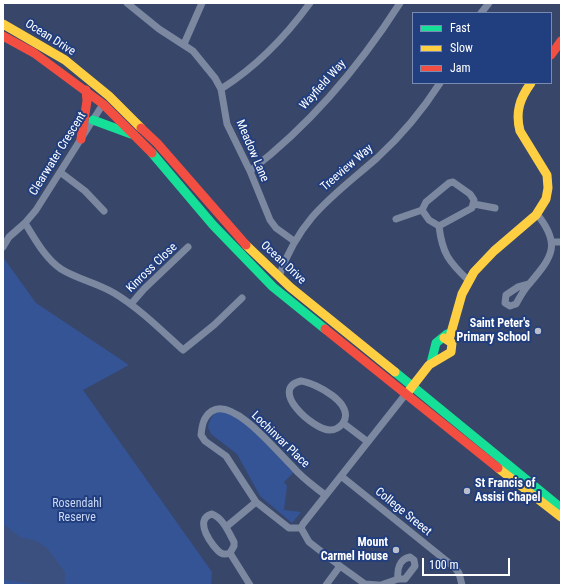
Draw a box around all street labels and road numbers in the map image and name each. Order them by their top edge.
street label: Ocean Drive [22,17,78,59]
street label: Wayfield Way [297,57,349,113]
street label: Clearwater Crescent [27,110,89,198]
street label: Meadow Lane [233,118,271,184]
street label: Treeview Way [318,142,376,194]
street label: Ocean Drive [257,238,309,288]
street label: Kinross Close [124,240,180,296]
street label: Lochinvar Place [248,409,312,471]
street label: College Sreeet [372,485,434,539]

